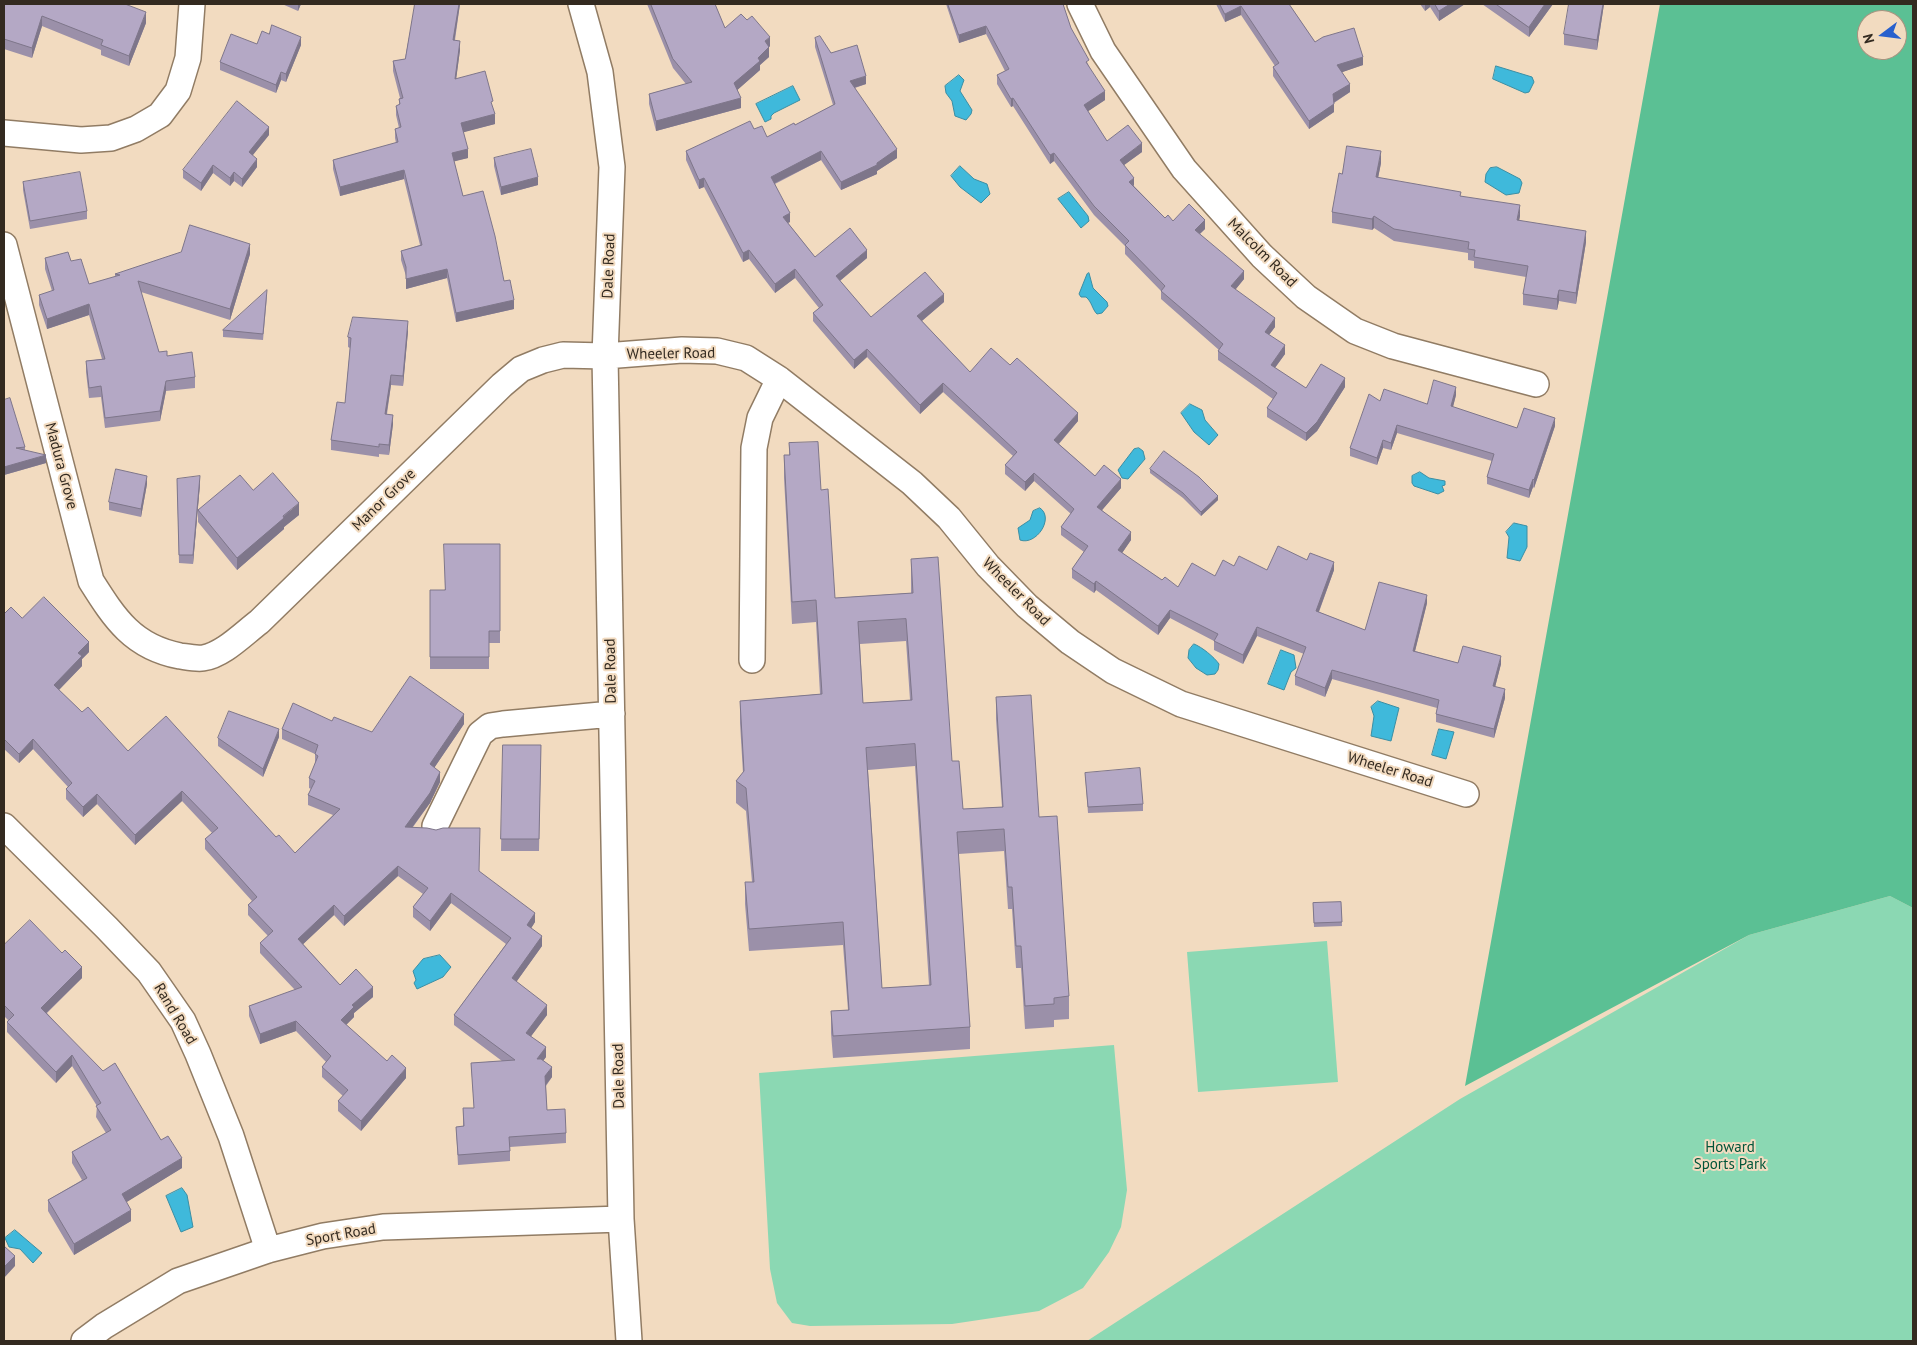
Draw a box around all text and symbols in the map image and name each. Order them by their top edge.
north arrow [1857,10,1907,60]
text: N [1859,32,1878,45]
street label: Malcolm Road [1224,215,1300,291]
street label: Dale Road [599,233,619,299]
street label: Wheeler Road [627,344,715,364]
street label: Madura Grove [41,421,81,511]
street label: Manor Grove [348,465,420,535]
street label: Wheeler Road [978,554,1054,630]
street label: Dale Road [601,638,621,704]
street label: Wheeler Road [1345,748,1435,792]
street label: Rand Road [150,980,200,1048]
street label: Dale Road [609,1043,629,1109]
park label: Howard Sports Park [1694,1139,1766,1174]
street label: Sport Road [305,1220,377,1250]

